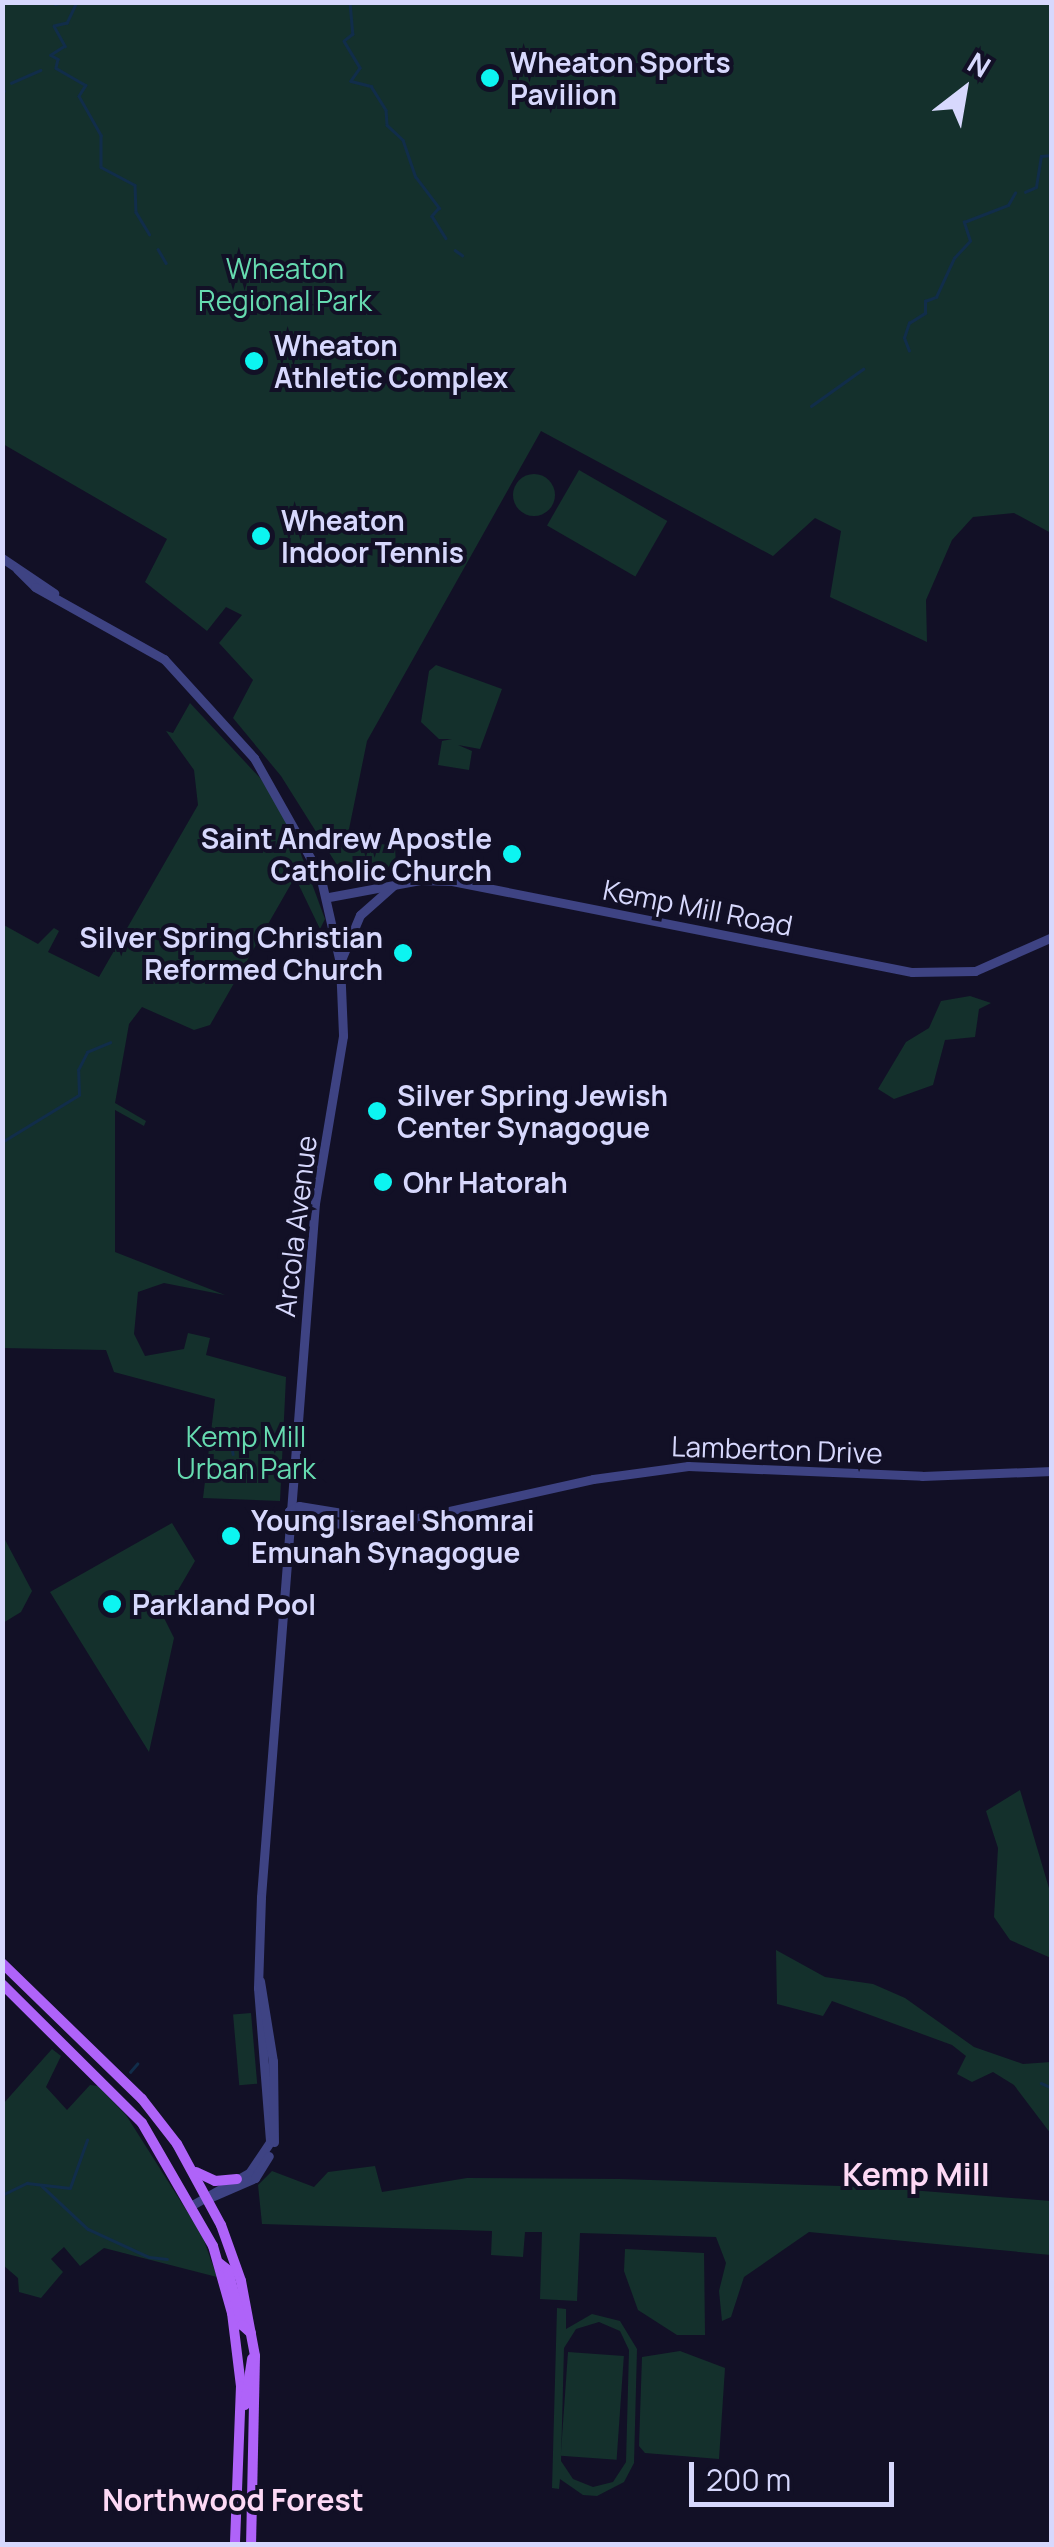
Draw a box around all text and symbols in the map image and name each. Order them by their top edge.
north arrow [914,40,1014,140]
text: N [961,43,998,86]
place label: Wheaton Sports Pavilion [510,45,731,111]
marker: Wheaton Sports Pavilion [479,67,501,89]
park label: Wheaton Regional Park [198,251,372,317]
place label: Wheaton Athletic Complex [274,328,508,394]
marker: Wheaton Athletic Complex [243,350,265,372]
place label: Wheaton Indoor Tennis [281,503,464,569]
marker: Wheaton Indoor Tennis [250,525,272,547]
place label: Saint Andrew Apostle Catholic Church [201,821,492,887]
marker: Saint Andrew Apostle Catholic Church [501,843,523,865]
street label: Kemp Mill Road [600,872,796,942]
place label: Silver Spring Christian Reformed Church [79,920,383,986]
marker: Silver Spring Christian Reformed Church [392,942,414,964]
place label: Silver Spring Jewish Center Synagogue [397,1078,668,1144]
marker: Silver Spring Jewish Center Synagogue [366,1100,388,1122]
street label: Arcola Avenue [267,1133,323,1319]
place label: Ohr Hatorah [403,1165,568,1199]
marker: Ohr Hatorah [372,1171,394,1193]
park label: Kemp Mill Urban Park [176,1419,316,1485]
street label: Lamberton Drive [671,1429,883,1469]
place label: Young Israel Shomrai Emunah Synagogue [251,1503,535,1569]
marker: Young Israel Shomrai Emunah Synagogue [220,1525,242,1547]
place label: Parkland Pool [132,1587,316,1621]
marker: Parkland Pool [101,1593,123,1615]
district label: Kemp Mill [842,2155,990,2193]
scale bar [694,2442,899,2504]
text: 200 m [706,2459,791,2500]
district label: Northwood Forest [102,2482,364,2518]

